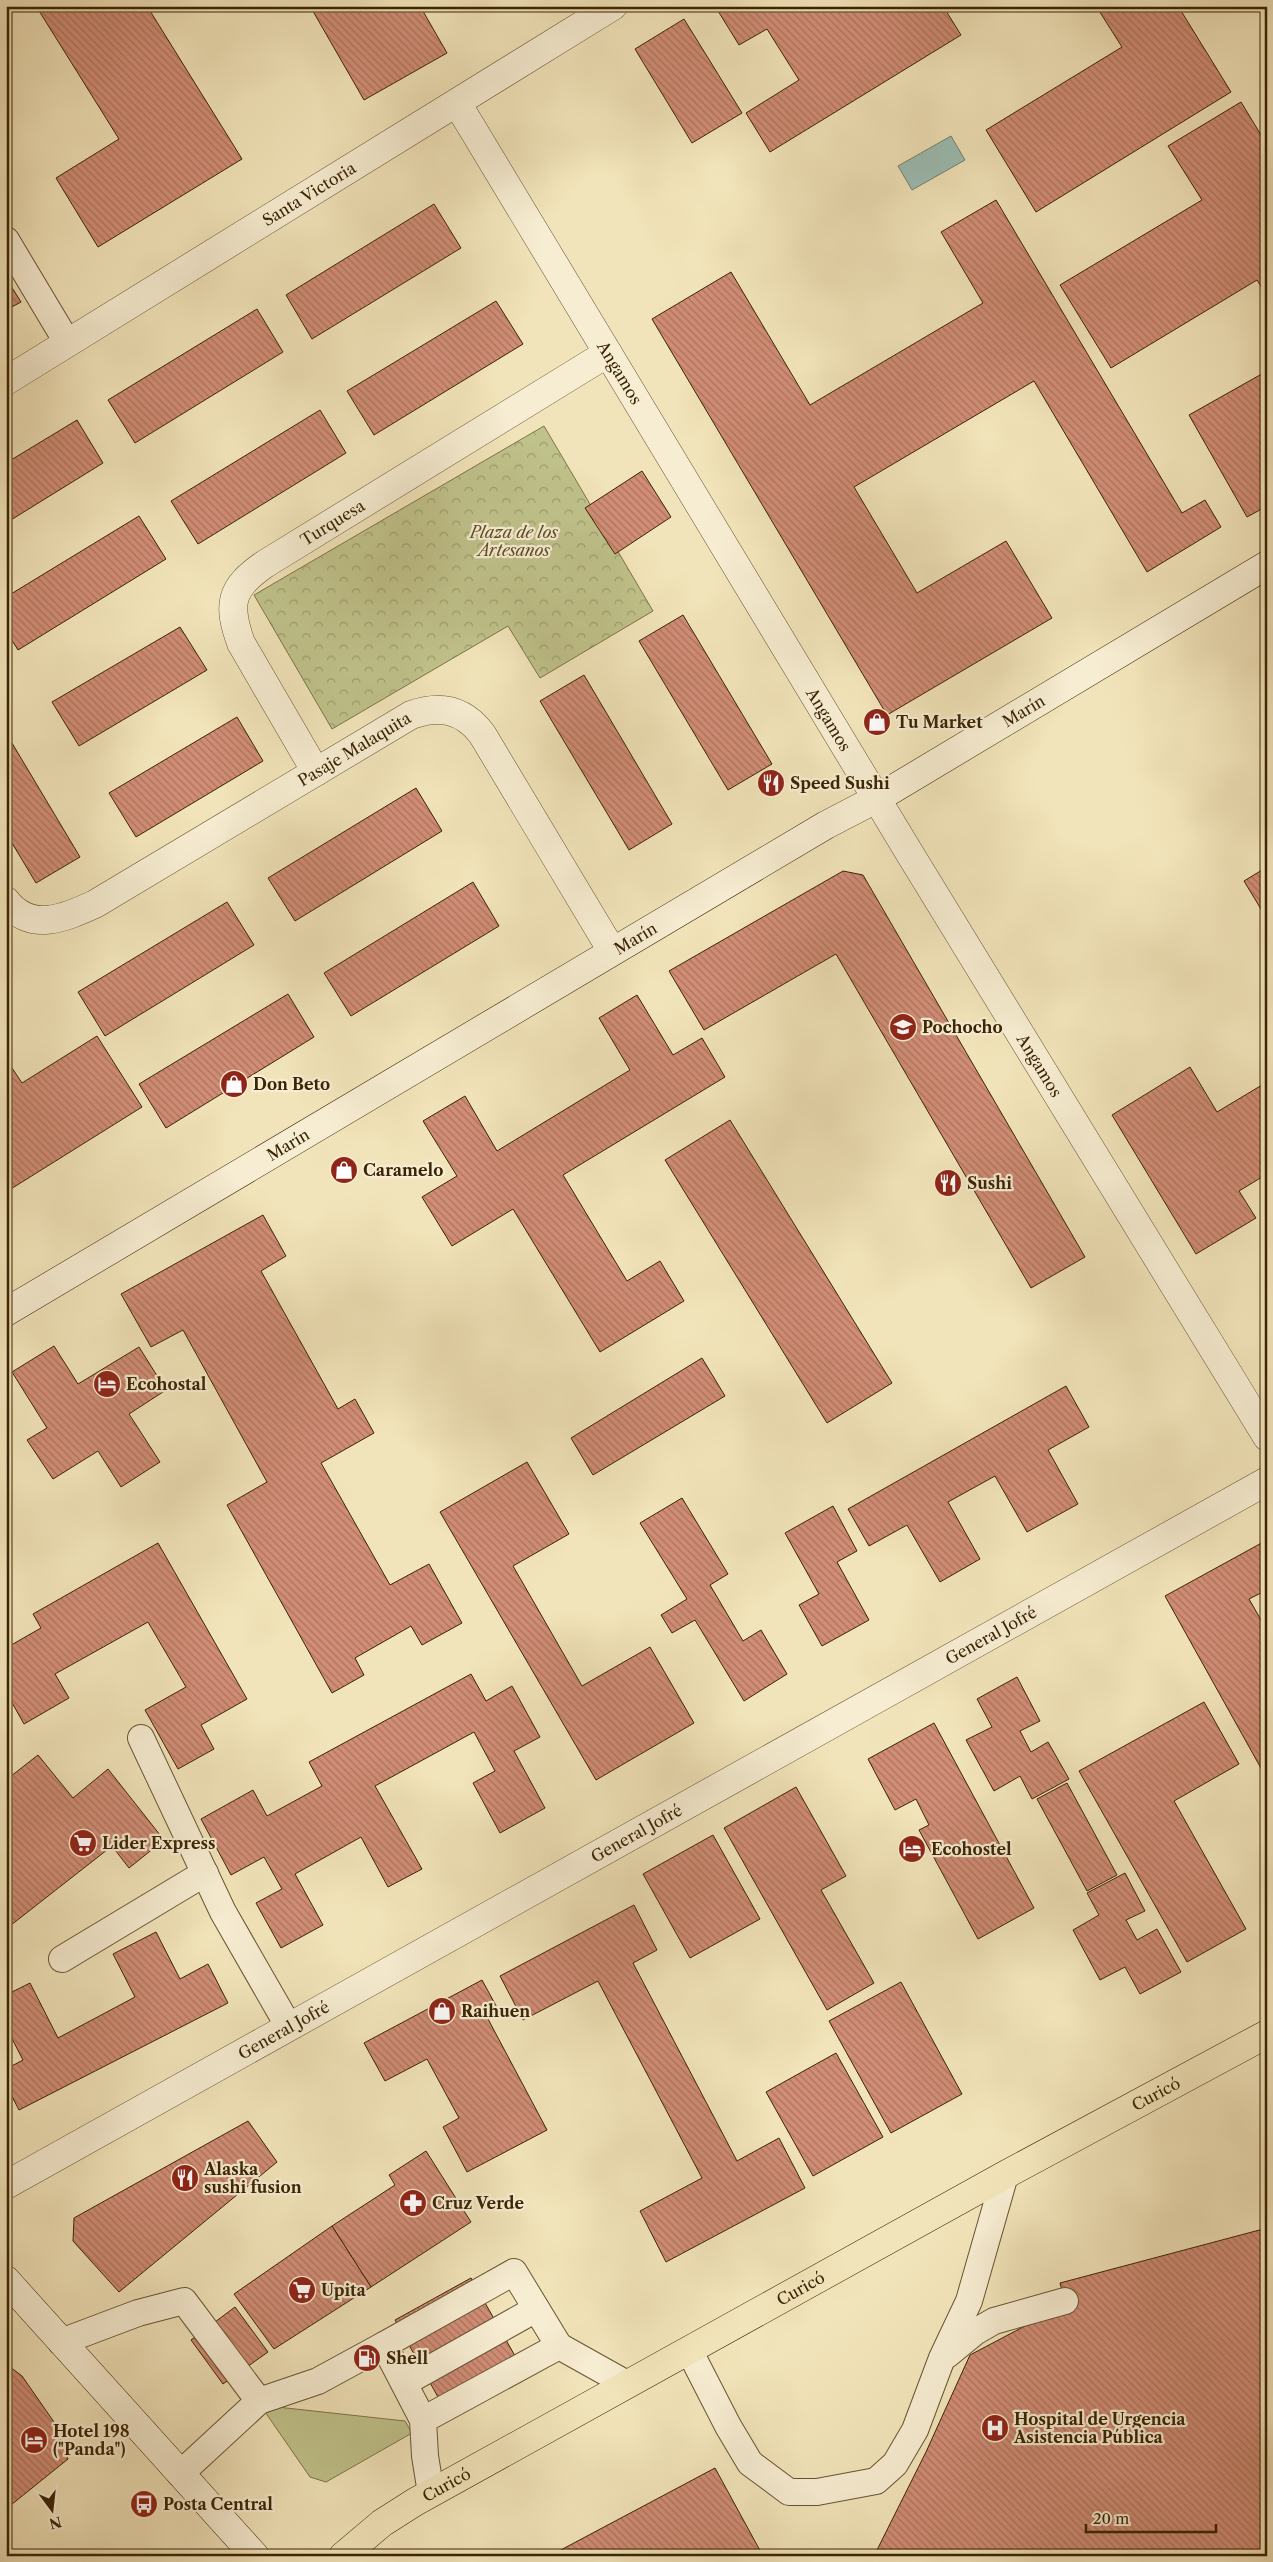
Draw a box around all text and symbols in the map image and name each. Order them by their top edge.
street label: Santa Victoria [259,157,360,230]
street label: Angamos [592,337,646,408]
street label: Turquesa [297,495,369,550]
park label: Plaza de los Artesanos [468,522,558,560]
street label: Angamos [802,683,856,755]
street label: Marín [999,690,1049,731]
street label: Pasaje Malaquita [294,707,415,790]
shop icon: Tu Market [862,707,892,737]
place label: Tu Market [896,712,983,732]
restaurant icon: Speed Sushi [756,768,786,798]
place label: Speed Sushi [790,773,890,793]
street label: Marín [610,918,660,959]
school or university icon: Pochocho [888,1012,918,1042]
place label: Pochocho [922,1017,1003,1037]
street label: Angamos [1012,1029,1066,1101]
shop icon: Don Beto [219,1069,249,1099]
place label: Don Beto [253,1074,330,1094]
street label: Marín [263,1124,313,1165]
shop icon: Caramelo [329,1155,359,1185]
place label: Caramelo [363,1160,443,1180]
restaurant icon: Sushi [933,1168,963,1198]
place label: Sushi [967,1173,1012,1193]
hotel icon: Ecohostal [92,1369,122,1399]
place label: Ecohostal [126,1374,207,1394]
street label: General Jofré [942,1602,1040,1669]
street label: General Jofré [587,1800,686,1867]
supermarket icon: Lider Express [68,1828,98,1858]
place label: Lider Express [102,1833,215,1853]
hotel icon: Ecohostel [897,1834,927,1864]
place label: Ecohostel [931,1839,1012,1859]
shop icon: Raihuen [427,1996,457,2026]
street label: General Jofré [234,1997,333,2063]
place label: Raihuen [461,2001,530,2021]
street label: Curicó [1128,2073,1184,2115]
place label: Alaska sushi fusion [203,2159,302,2197]
restaurant icon: Alaska sushi fusion [170,2163,200,2193]
pharmacy icon: Cruz Verde [398,2188,428,2218]
place label: Cruz Verde [432,2193,524,2213]
street label: Curicó [773,2267,828,2310]
supermarket icon: Upita [287,2275,317,2305]
place label: Upita [321,2280,367,2300]
fuel station icon: Shell [352,2343,382,2373]
place label: Shell [386,2348,428,2368]
place label: Hospital de Urgencia Asistencia Pública [1013,2409,1186,2447]
hospital icon: Hospital de Urgencia Asistencia Pública [980,2413,1010,2443]
place label: Hotel 198 ("Panda") [53,2421,130,2459]
hotel icon: Hotel 198 ("Panda") [19,2425,49,2455]
street label: Curicó [419,2463,474,2506]
north arrow [28,2484,78,2534]
bus stop icon: Posta Central [129,2489,159,2519]
place label: Posta Central [163,2494,273,2514]
scale bar [1086,2502,1216,2534]
text: 20 m [1093,2509,1129,2528]
text: N [47,2512,64,2533]

